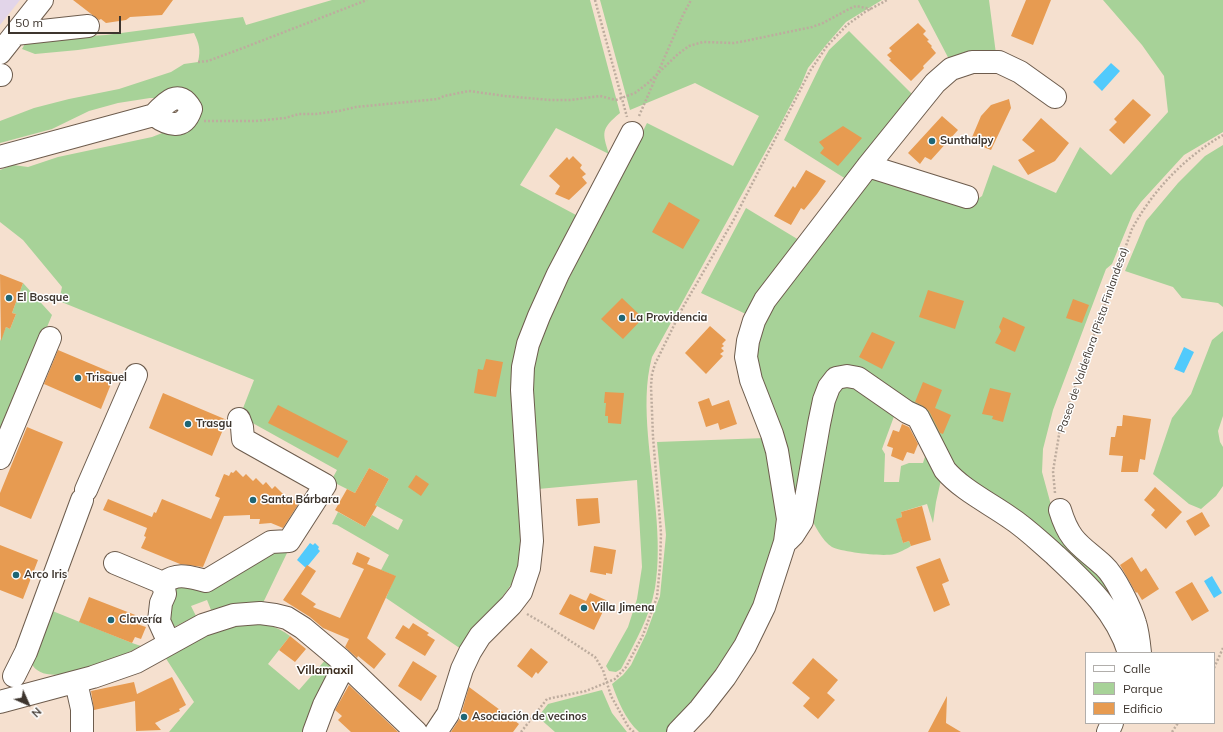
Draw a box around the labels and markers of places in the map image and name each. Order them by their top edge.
place label: Sunthalpy [940,134,993,148]
marker: Sunthalpy [927,136,937,146]
place label: El Bosque [17,291,68,305]
marker: El Bosque [4,293,14,303]
place label: La Providencia [630,311,707,325]
marker: La Providencia [617,313,627,323]
place label: Trisquel [86,371,127,385]
marker: Trisquel [73,373,83,383]
place label: Trasgu [196,417,232,431]
marker: Trasgu [183,419,193,429]
place label: Santa Bárbara [261,493,339,507]
marker: Santa Bárbara [248,495,258,505]
place label: Arco Iris [24,568,67,582]
marker: Arco Iris [11,570,21,580]
place label: Villa Jimena [592,601,655,615]
marker: Villa Jimena [579,603,589,613]
place label: Clavería [119,613,162,627]
marker: Clavería [106,615,116,625]
place label: Asociación de vecinos [472,710,587,724]
marker: Asociación de vecinos [459,712,469,722]

